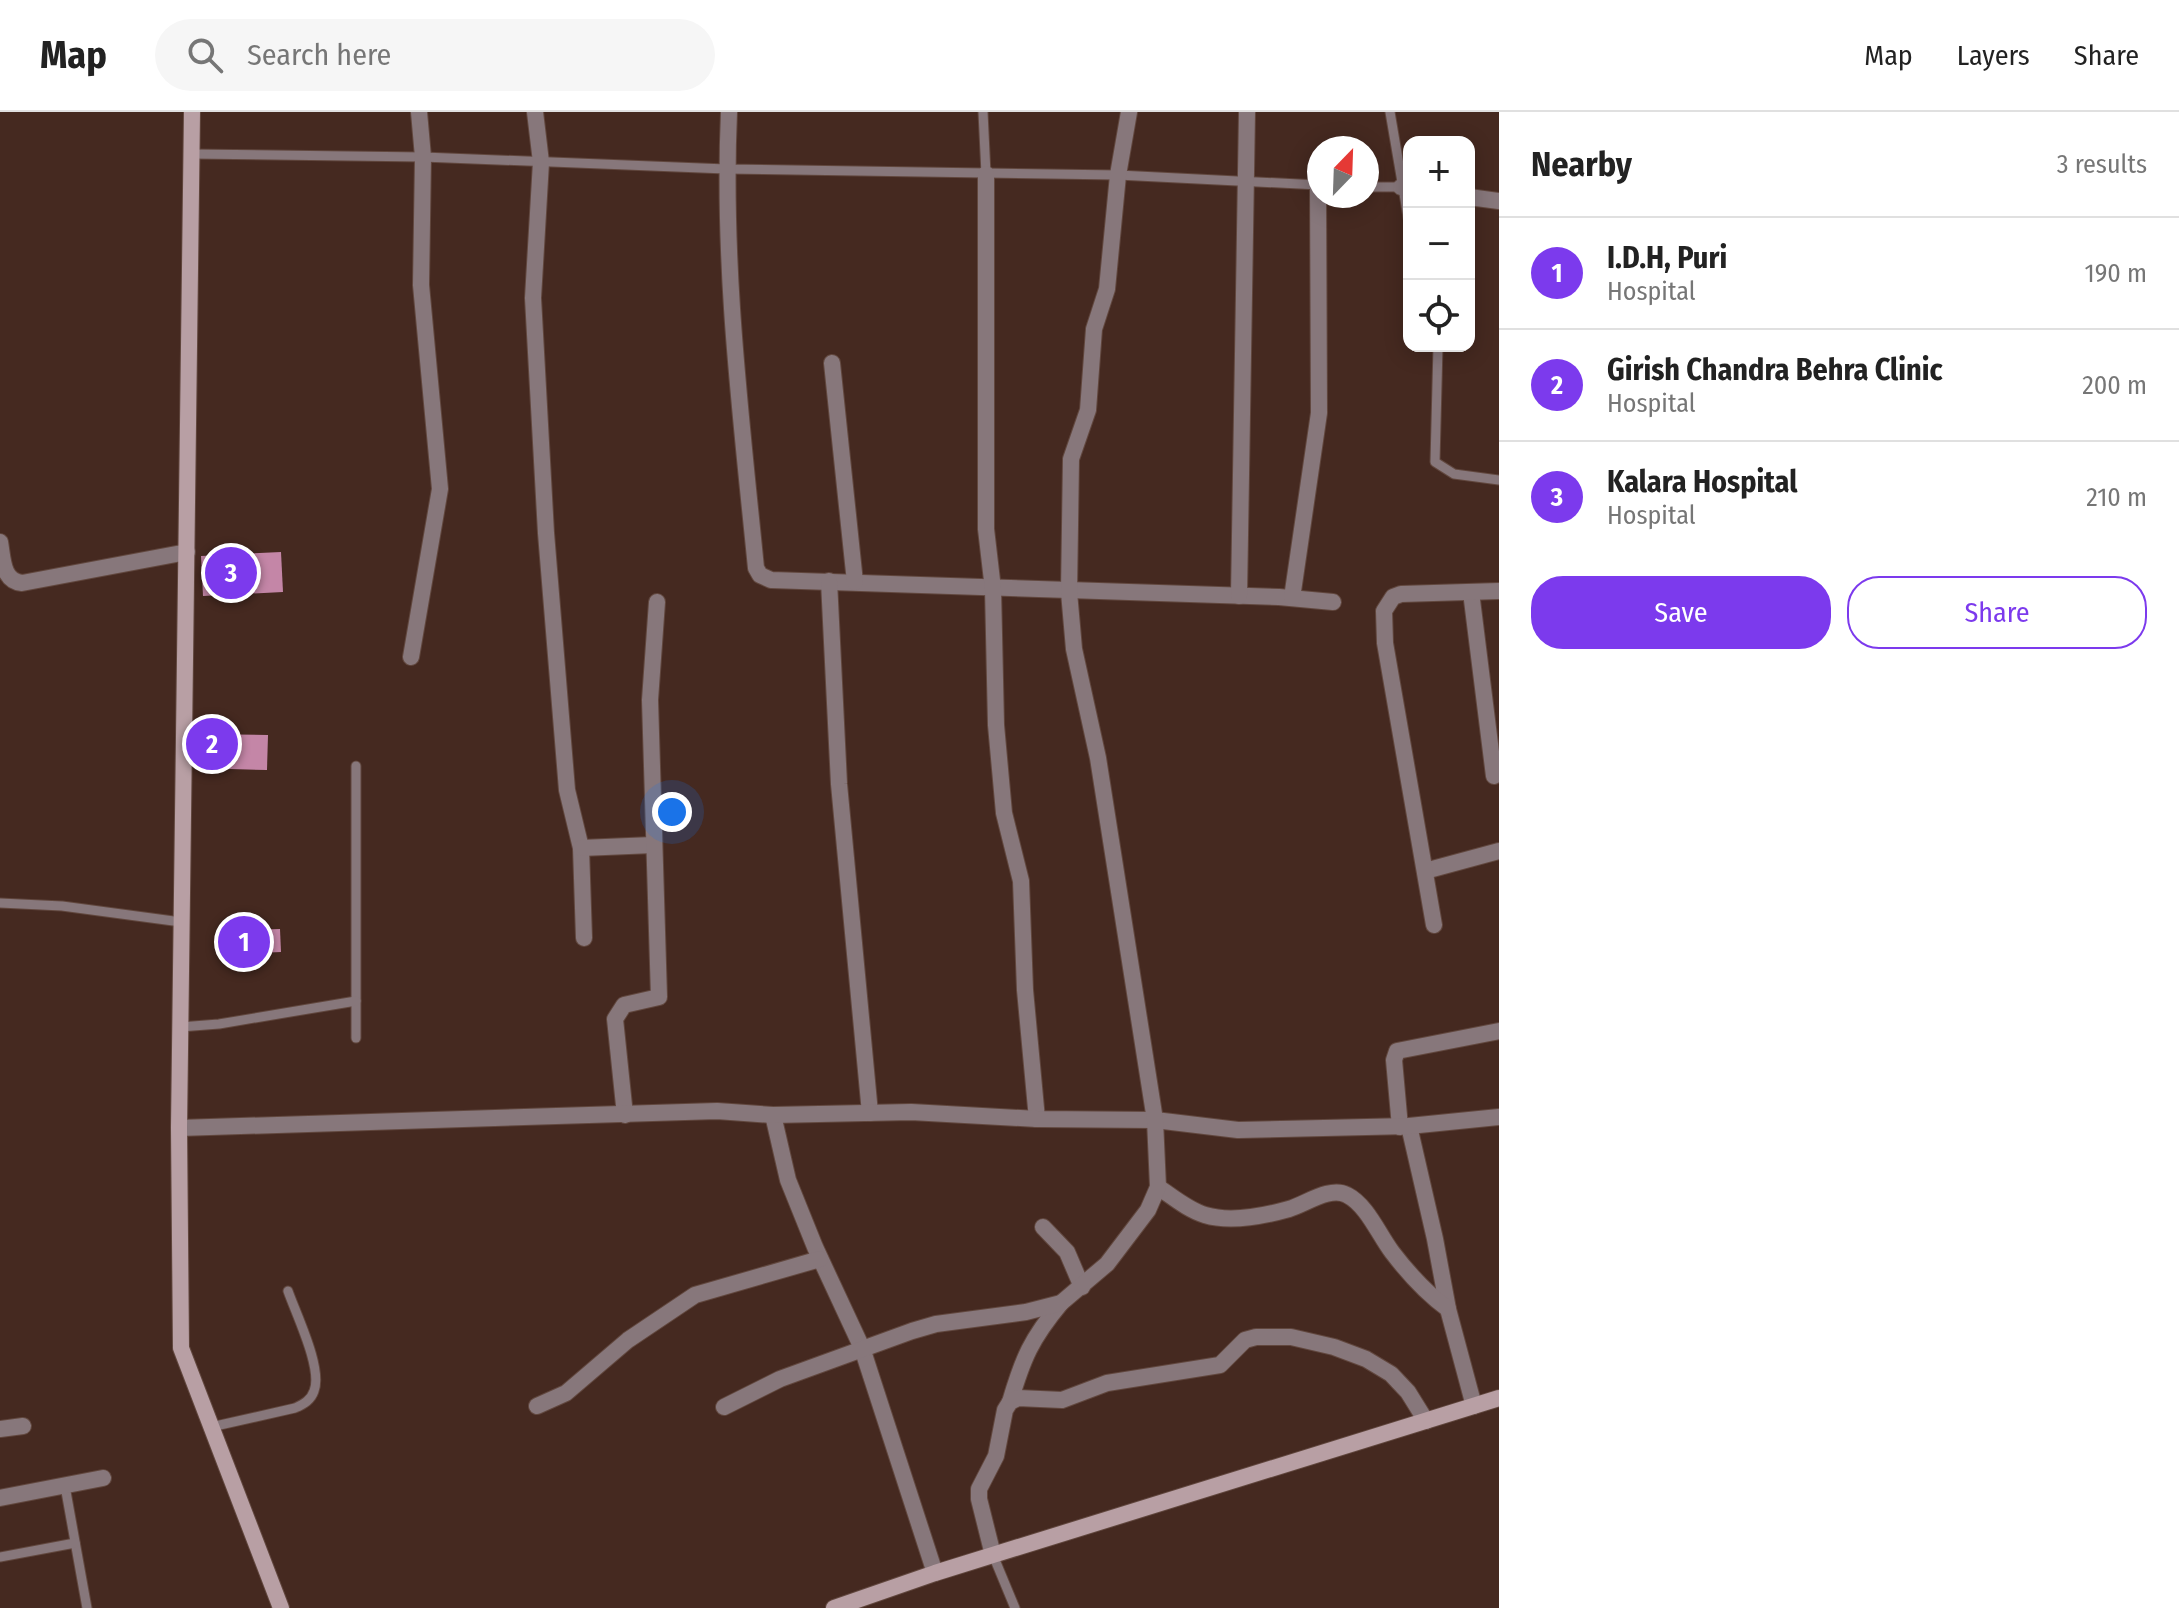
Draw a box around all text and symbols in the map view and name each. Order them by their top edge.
search box [155,19,715,91]
text: Map [40,32,107,78]
icon: search [183,33,227,77]
text: Search here [247,37,391,73]
text: Map [1864,39,1913,72]
text: Layers [1957,39,2030,72]
text: Share [2074,39,2139,72]
north arrow [1307,136,1379,208]
map controls [1403,136,1475,352]
button: + [1403,136,1475,208]
text: Nearby [1531,144,1632,185]
text: 3 results [2057,149,2147,180]
button: − [1403,208,1475,280]
text: I.D.H, Puri [1607,240,1727,276]
text: 1 [1552,258,1563,289]
text: 190 m [2085,258,2147,289]
text: Hospital [1607,276,1696,307]
button: locate [1403,280,1475,352]
text: Girish Chandra Behra Clinic [1607,352,1943,388]
text: 2 [1551,370,1563,401]
text: 200 m [2082,370,2147,401]
text: Hospital [1607,388,1696,419]
text: Kalara Hospital [1607,464,1797,500]
text: 3 [1551,482,1563,513]
text: 210 m [2086,482,2147,513]
text: Hospital [1607,500,1696,531]
pin: 3 [205,543,257,603]
button: Save [1531,576,1831,649]
button: Share [1847,576,2147,649]
pin: 2 [186,714,238,774]
your location [652,792,692,832]
pin: 1 [218,912,270,972]

